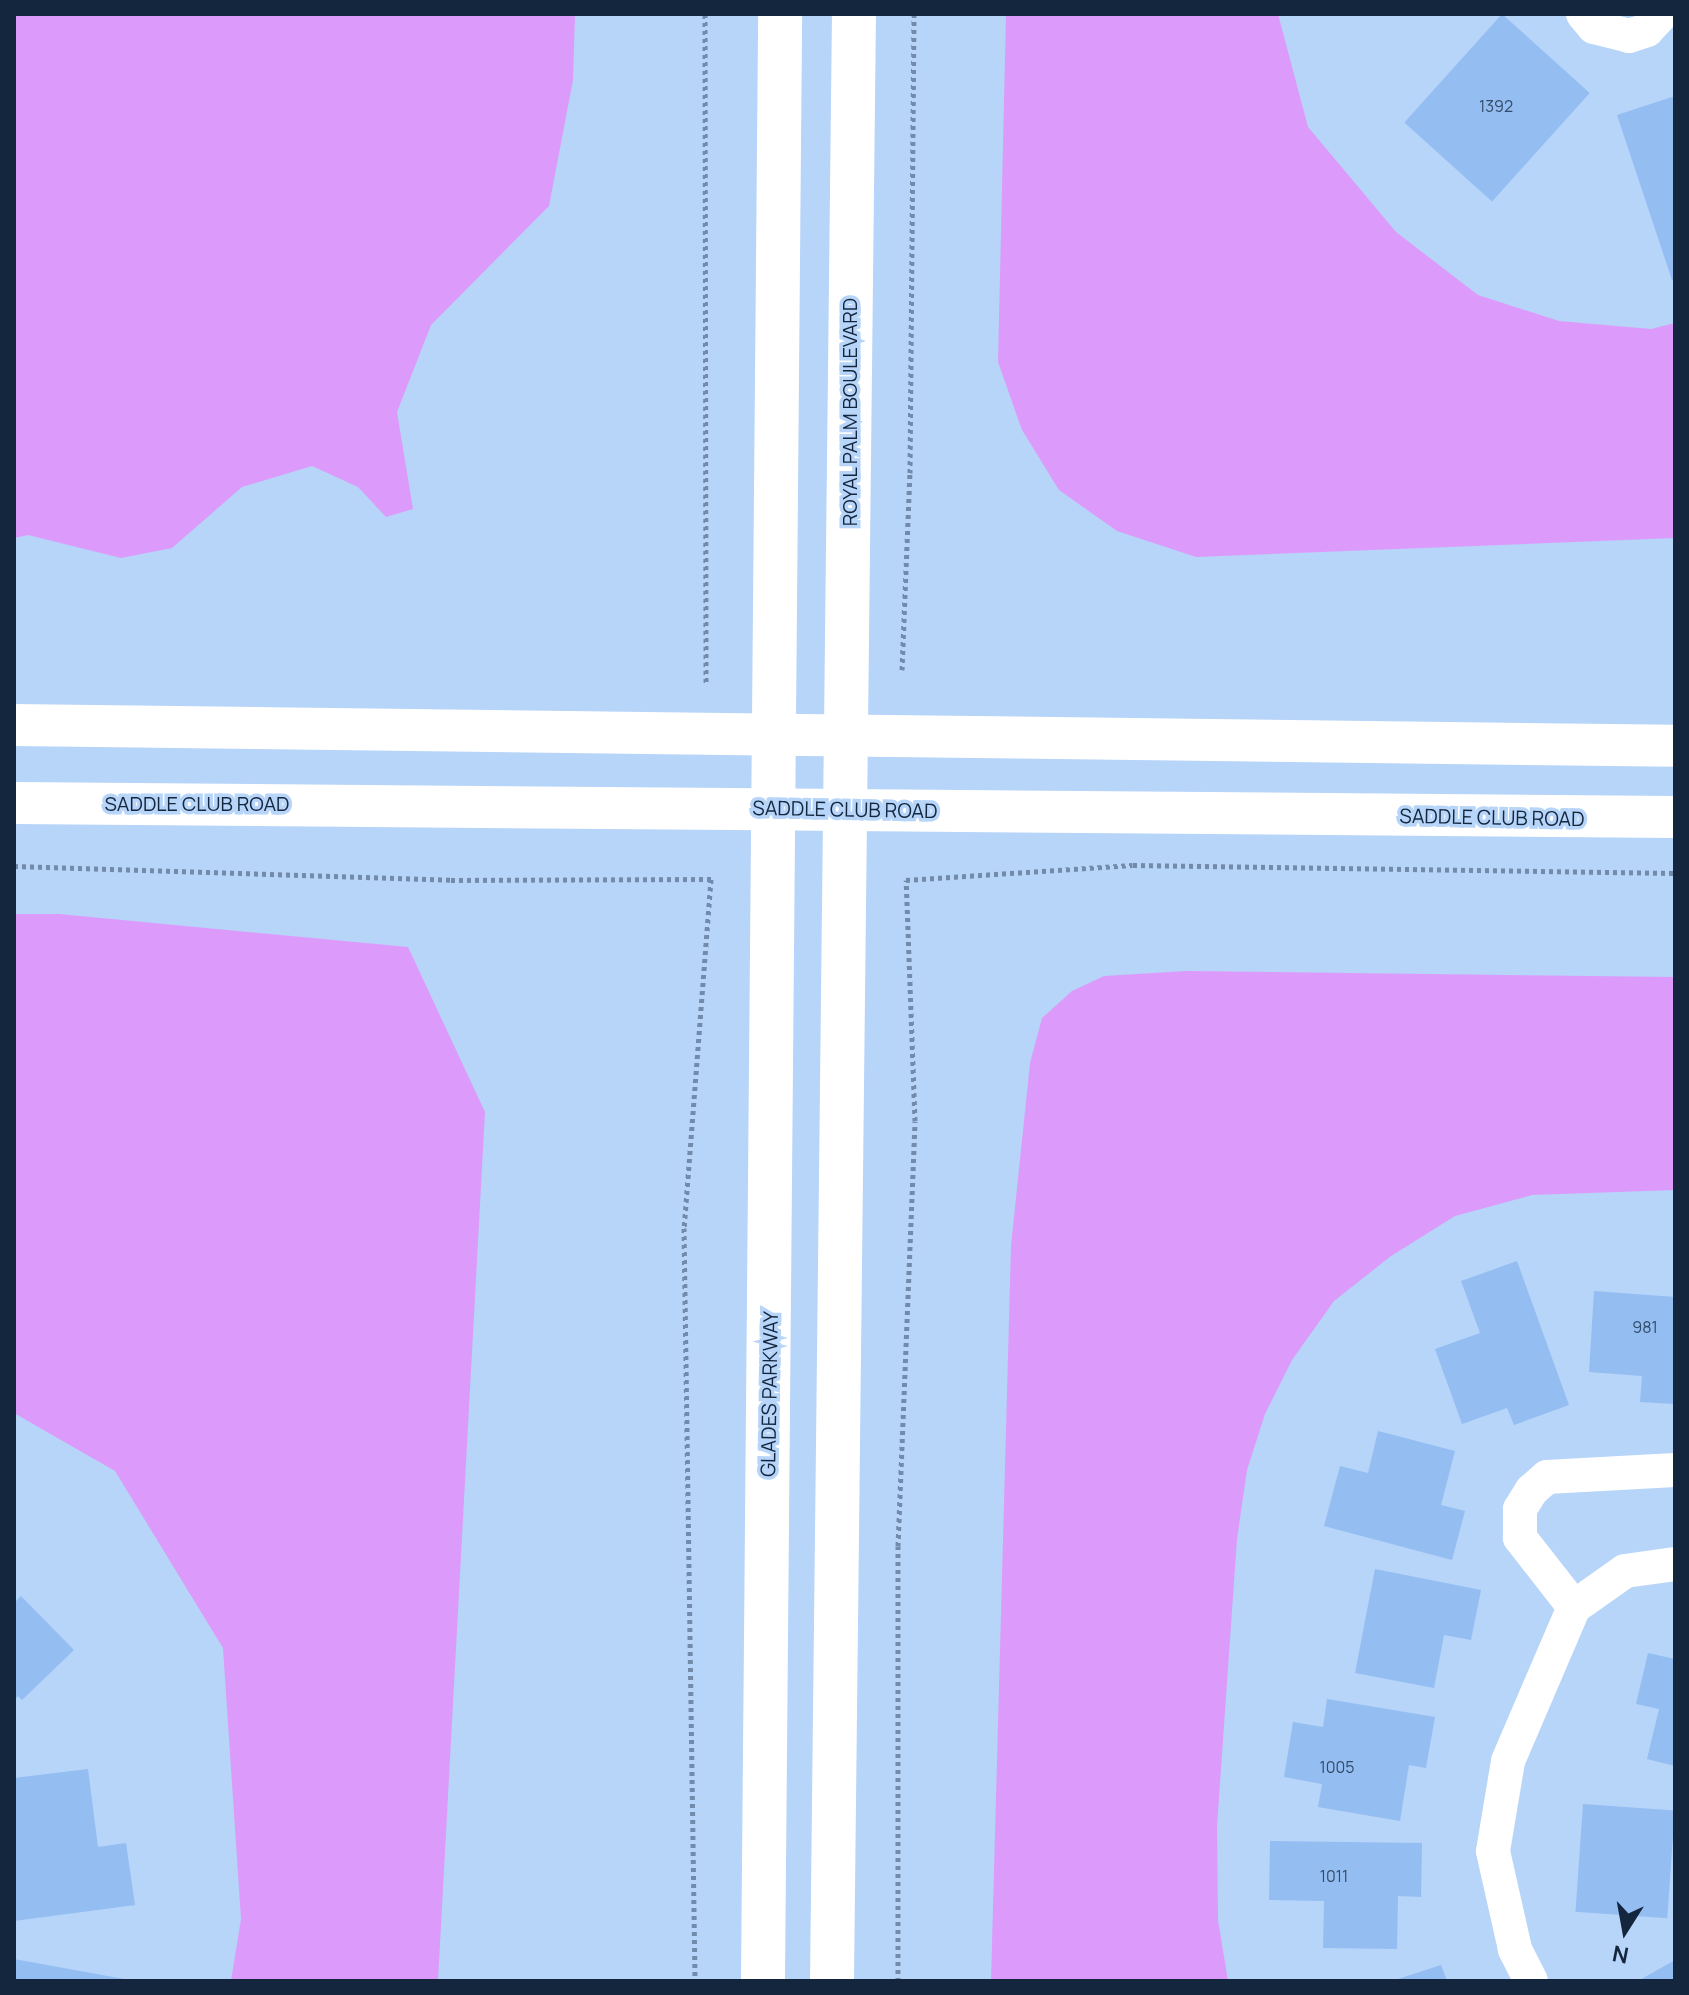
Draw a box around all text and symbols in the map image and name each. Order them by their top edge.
house number: 1392 [1479,96,1513,116]
street label: ROYAL PALM BOULEVARD [837,297,861,527]
street label: SADDLE CLUB ROAD [104,791,290,815]
street label: SADDLE CLUB ROAD [752,795,938,823]
street label: SADDLE CLUB ROAD [1399,803,1585,831]
street label: GLADES PARKWAY [756,1311,782,1477]
house number: 981 [1632,1317,1658,1337]
house number: 1005 [1320,1757,1354,1777]
house number: 1011 [1320,1866,1348,1886]
north arrow [1585,1891,1665,1971]
text: N [1610,1938,1631,1971]

